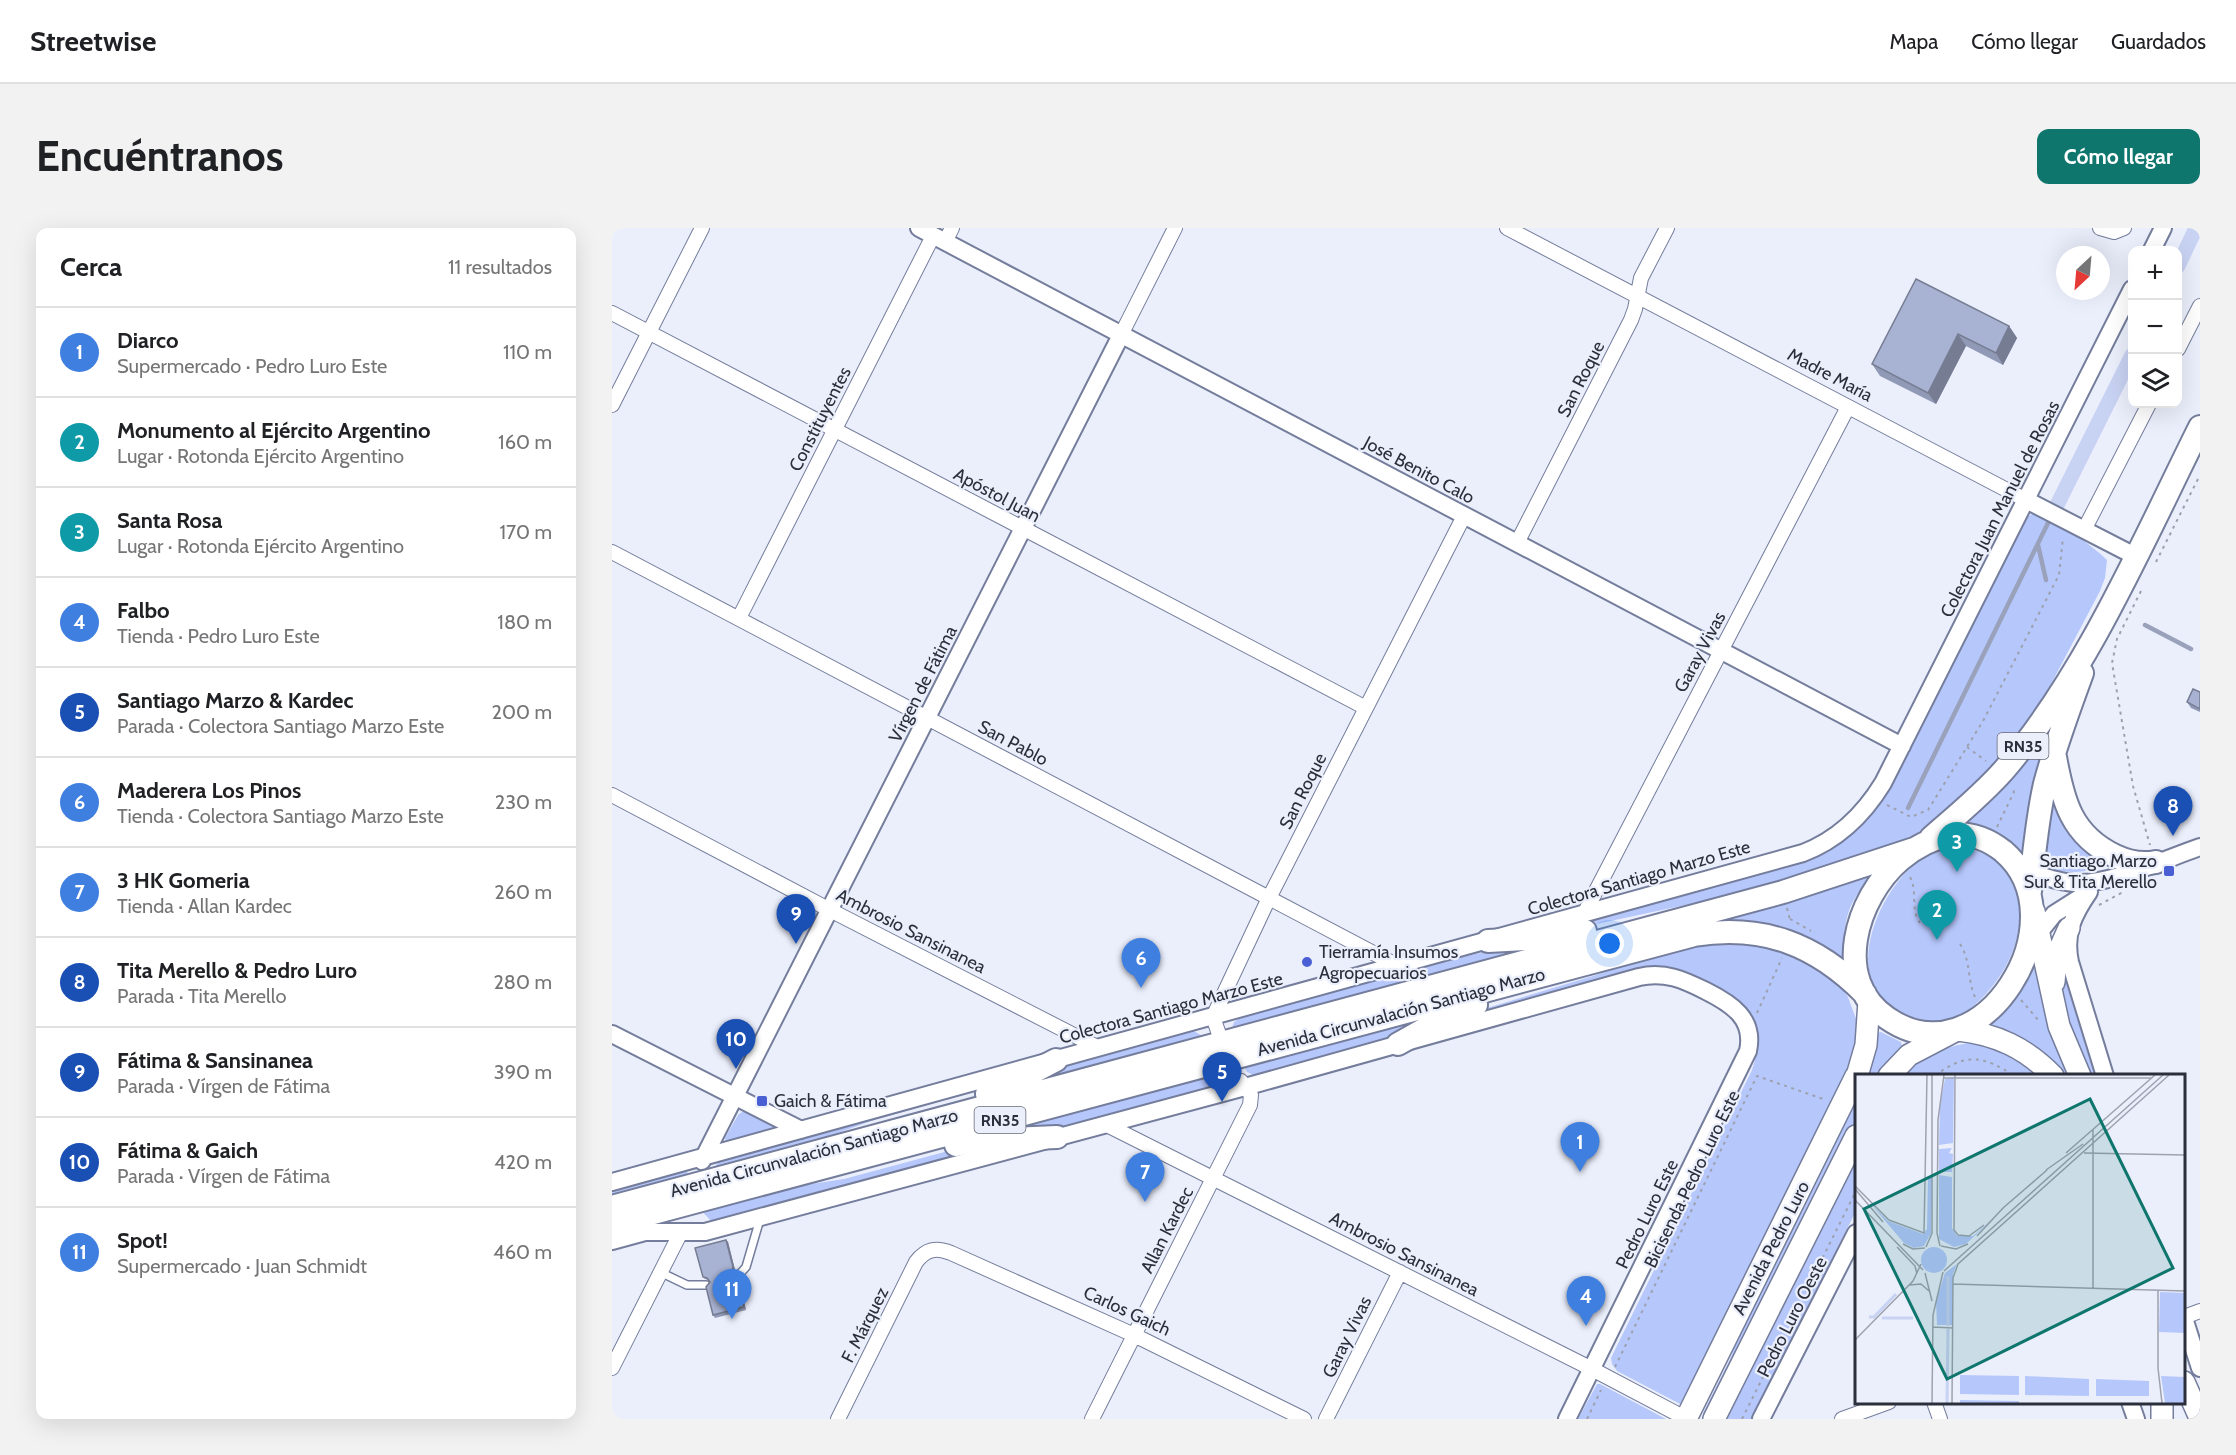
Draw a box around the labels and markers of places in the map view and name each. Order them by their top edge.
pin: 8 [2154,786,2192,836]
pin: 3 [1938,822,1976,872]
place label: Santiago Marzo Sur & Tita Merello [2024,850,2157,893]
marker: Santiago Marzo Sur & Tita Merello [2162,864,2176,878]
pin: 2 [1918,890,1956,940]
pin: 9 [776,894,816,944]
pin: 6 [1122,938,1160,988]
place label: Tierramía Insumos Agropecuarios [1319,941,1458,984]
marker: Tierramía Insumos Agropecuarios [1300,955,1314,969]
pin: 10 [716,1020,756,1069]
pin: 5 [1202,1052,1242,1102]
place label: Gaich & Fátima [774,1090,887,1112]
marker: Gaich & Fátima [755,1094,769,1108]
pin: 1 [1560,1122,1600,1172]
pin: 7 [1126,1152,1164,1202]
pin: 11 [712,1270,752,1319]
pin: 4 [1566,1276,1606,1326]

